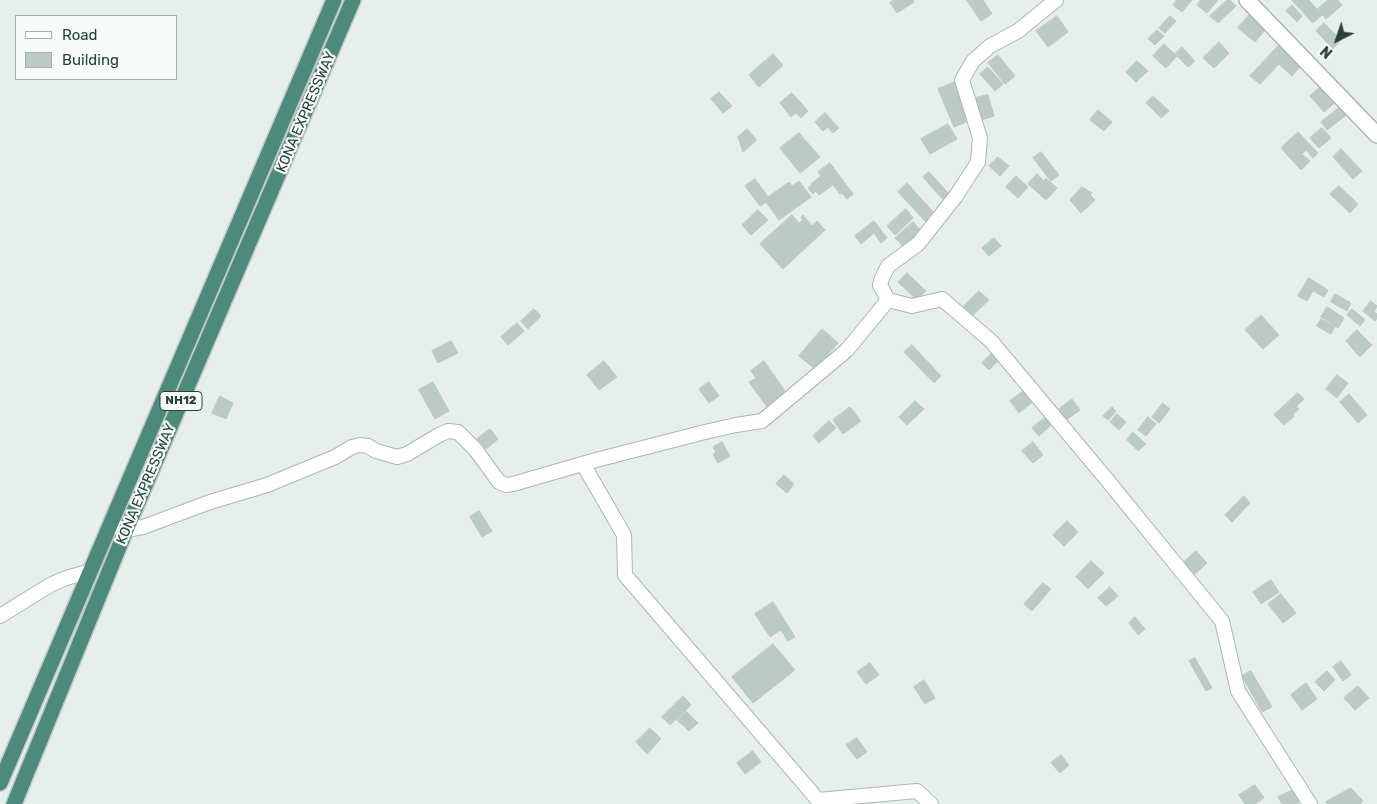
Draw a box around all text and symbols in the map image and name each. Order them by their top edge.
legend [15,15,178,80]
north arrow [1312,15,1362,65]
text: Road [62,26,98,44]
text: N [1317,42,1336,61]
street label: KONA EXPRESSWAY [273,49,339,175]
text: Building [62,51,119,69]
road number: NH12 [160,392,202,411]
street label: KONA EXPRESSWAY [113,421,179,547]

